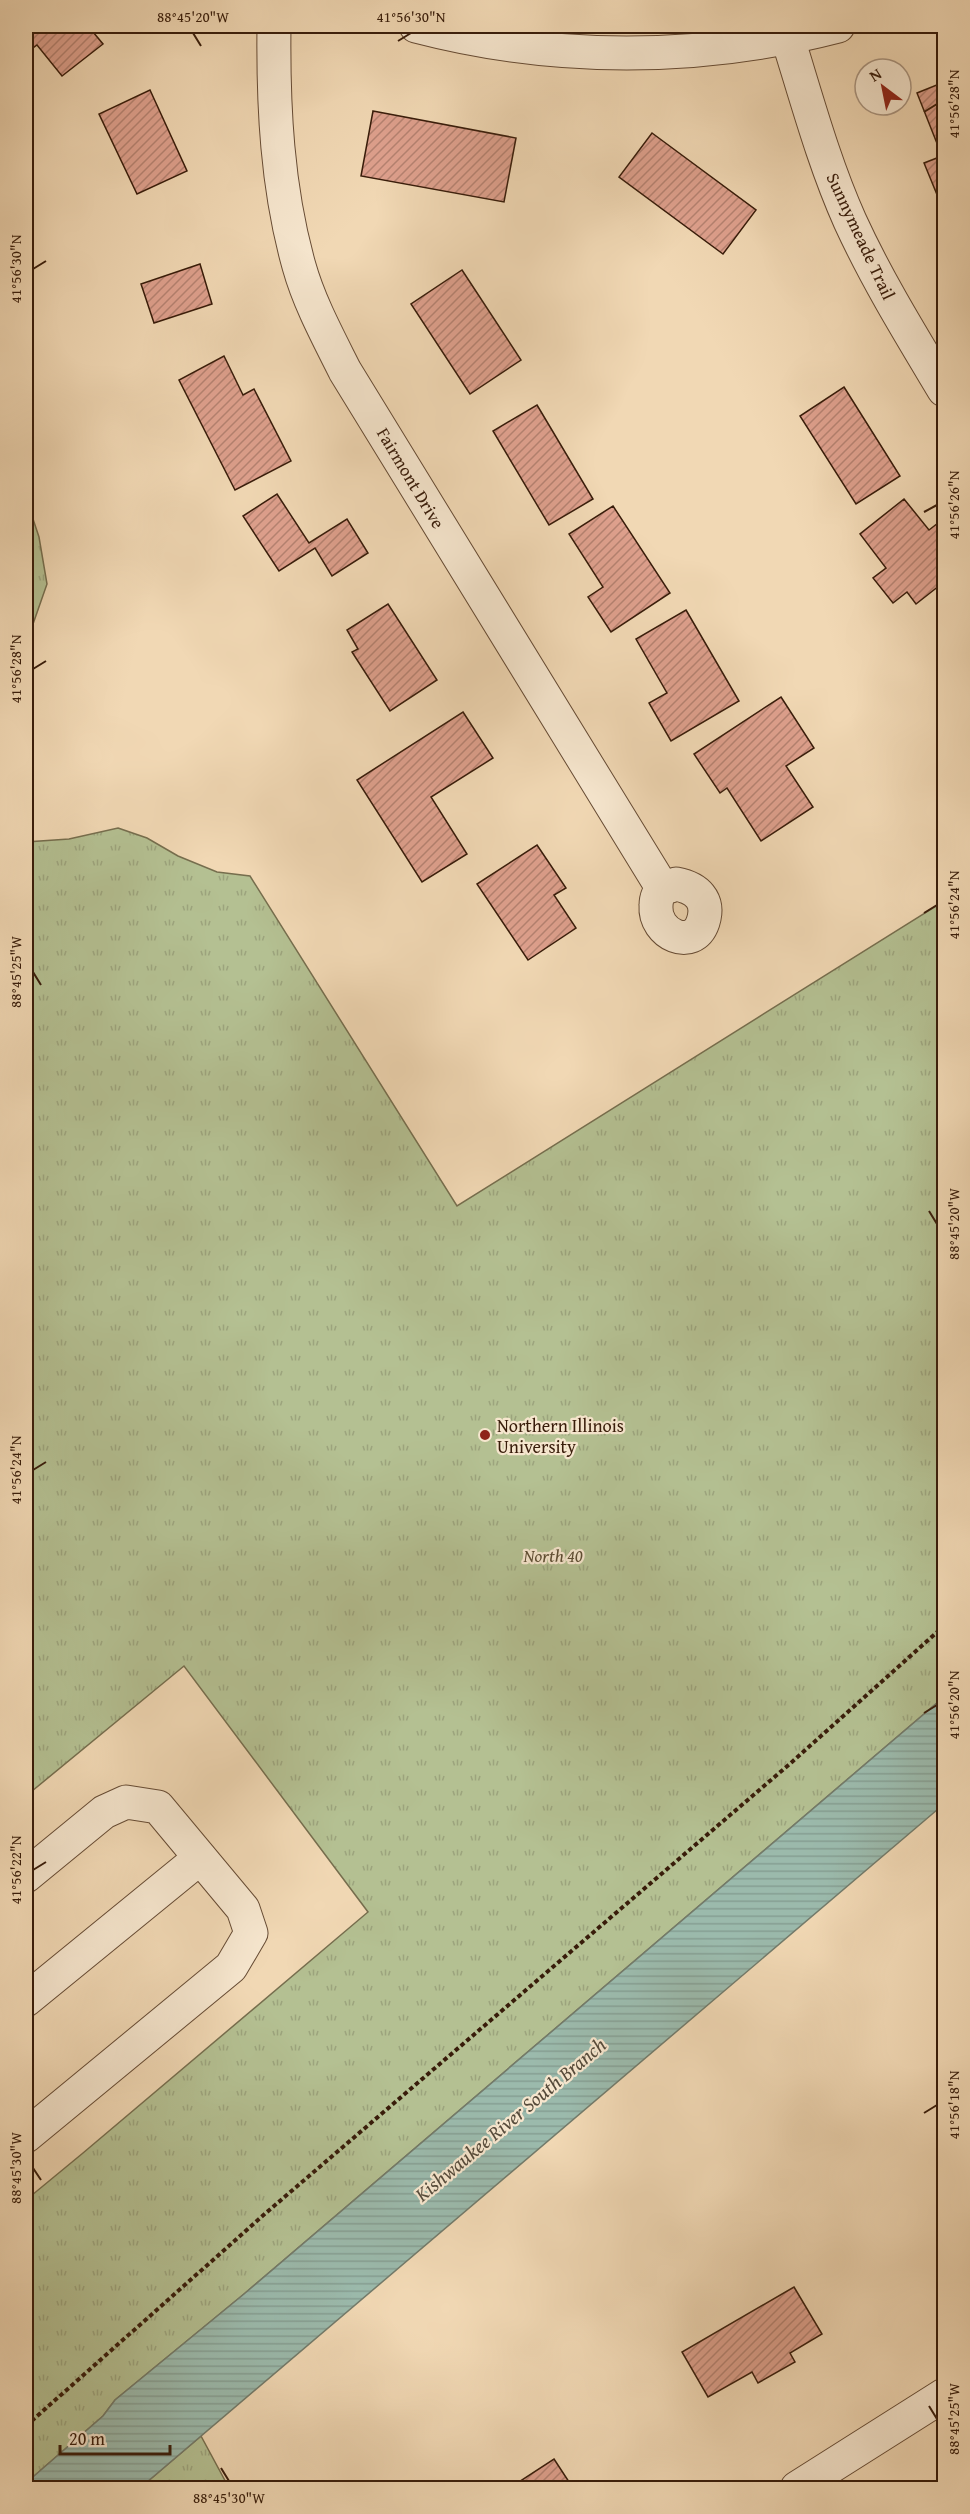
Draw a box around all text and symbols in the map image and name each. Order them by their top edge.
text: 88°45'20"W [157,6,229,27]
text: 41°56'30"N [377,6,446,27]
north arrow [853,57,913,117]
text: N [864,61,886,87]
text: 41°56'28"N [943,69,964,138]
street label: Sunnymeade Trail [820,168,902,304]
text: 41°56'30"N [5,234,26,303]
street label: Fairmont Drive [370,422,452,534]
text: 41°56'26"N [943,470,964,539]
text: 41°56'28"N [5,634,26,703]
text: 41°56'24"N [943,870,964,939]
text: 88°45'25"W [5,936,26,1008]
text: 88°45'20"W [943,1188,964,1260]
place label: Northern Illinois University [497,1412,624,1460]
marker: Northern Illinois University [478,1428,492,1442]
text: 41°56'24"N [5,1435,26,1504]
park label: North 40 [523,1542,583,1569]
text: 41°56'20"N [943,1670,964,1739]
text: 41°56'22"N [5,1835,26,1904]
water label: Kishwaukee River South Branch [407,2030,612,2208]
text: 41°56'18"N [943,2070,964,2139]
text: 88°45'30"W [5,2132,26,2204]
text: 88°45'25"W [943,2383,964,2455]
scale bar [60,2418,170,2456]
text: 20 m [69,2425,105,2452]
text: 88°45'30"W [193,2487,265,2508]

